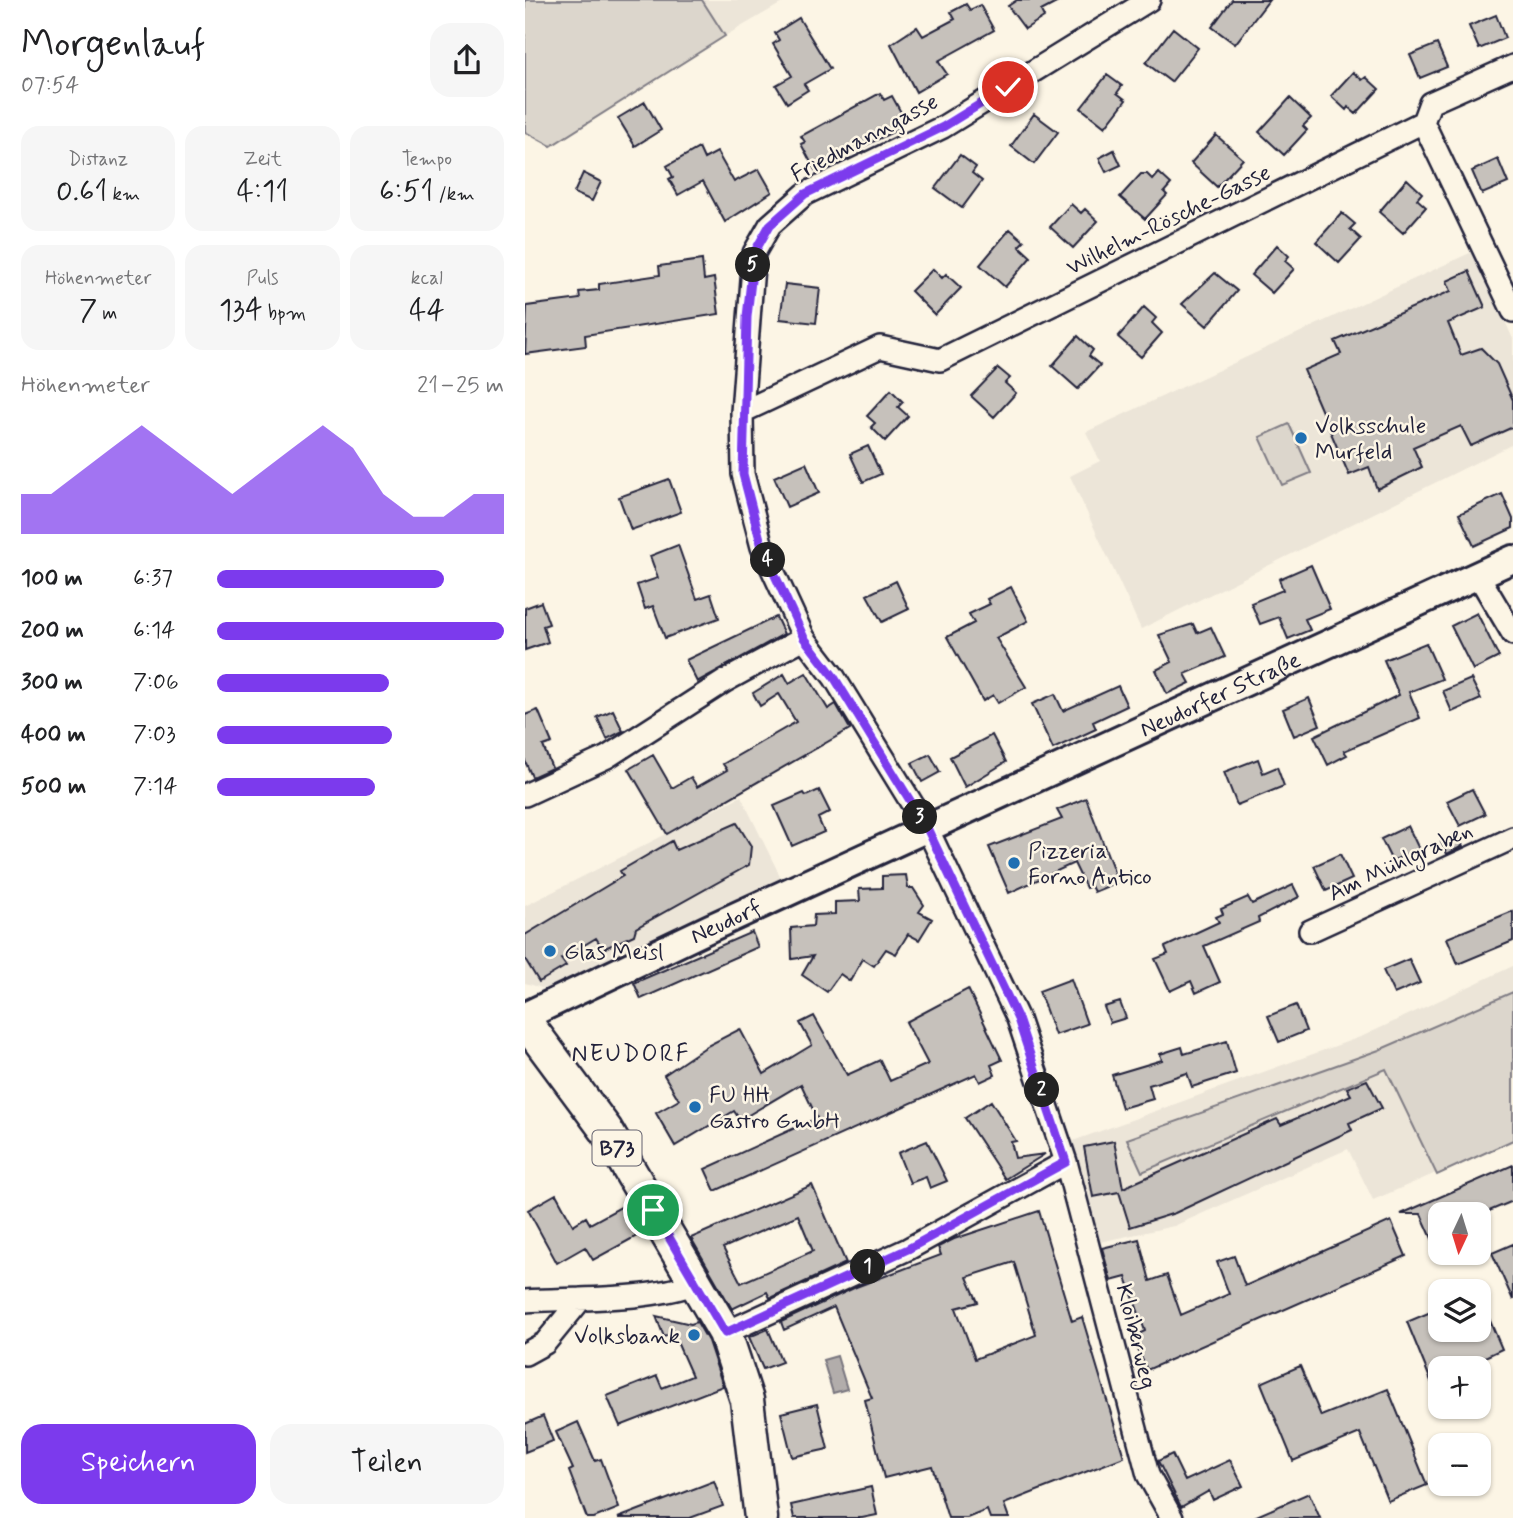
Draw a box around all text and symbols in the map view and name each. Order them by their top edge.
text: Morgenlauf [21,20,205,69]
button: share [430,23,504,97]
pin [978,57,1038,117]
icon: check [989,68,1027,106]
text: 07:54 [21,71,79,101]
street label: Friedmanngasse [786,87,944,190]
text: Distanz [68,147,128,172]
text: Zeit [243,147,282,172]
text: Tempo [402,147,452,172]
street label: Wilhelm-Rösche-Gasse [1062,158,1276,283]
text: 0.61 [56,172,107,211]
text: 4:11 [237,172,288,211]
text: 6:51 [379,172,433,211]
text: km [107,182,140,207]
text: /km [433,182,475,207]
pin: 5 [735,247,771,282]
text: 5 [747,252,758,277]
text: Höhenmeter [45,266,151,291]
text: Puls [246,266,279,291]
text: kcal [411,266,443,291]
text: 7 [79,291,97,330]
text: 134 [219,291,263,330]
text: 44 [409,291,445,330]
text: m [97,301,117,326]
text: bpm [263,301,306,326]
text: Höhenmeter [21,371,150,401]
text: 21–25 m [417,371,504,401]
place label: Volksschule Murfeld [1315,412,1426,468]
marker: Volksschule Murfeld [1293,430,1309,446]
pin: 4 [751,542,785,578]
text: 4 [762,547,773,572]
text: 100 m [21,564,83,594]
text: 6:37 [133,564,173,594]
text: 200 m [21,616,84,646]
text: 6:14 [133,616,175,646]
street label: Neudorfer Straße [1136,646,1306,745]
text: 300 m [21,668,83,698]
text: 7:06 [133,668,179,698]
text: 400 m [21,720,86,750]
text: 7:03 [133,720,176,750]
text: 500 m [21,772,86,802]
text: 7:14 [133,772,177,802]
pin: 3 [903,800,937,834]
text: 3 [915,804,924,829]
street label: Am Mühlgraben [1324,816,1479,911]
place label: Pizzeria Forno Antico [1028,837,1152,893]
marker: Pizzeria Forno Antico [1006,855,1022,871]
street label: Neudorf [686,893,767,952]
place label: Glas Meisl [564,938,664,968]
marker: Glas Meisl [542,943,558,959]
district label: NEUDORF [571,1039,691,1070]
pin: 2 [1025,1072,1059,1108]
text: 2 [1037,1077,1046,1102]
place label: FU HH Gastro GmbH [709,1081,840,1137]
marker: FU HH Gastro GmbH [687,1099,703,1115]
road number: B73 [593,1130,641,1166]
pin [623,1180,683,1240]
icon: arrive [634,1191,672,1229]
north arrow [1428,1202,1491,1265]
map controls [1428,1202,1491,1496]
pin: 1 [851,1250,885,1284]
text: 1 [863,1254,872,1279]
button: layers [1428,1279,1491,1342]
street label: Kloiberweg [1106,1281,1163,1393]
place label: Volksbank [574,1322,680,1352]
marker: Volksbank [686,1327,702,1343]
button: + [1428,1356,1491,1419]
button: Speichern [21,1424,256,1504]
button: Teilen [270,1424,504,1504]
button: − [1428,1433,1491,1496]

